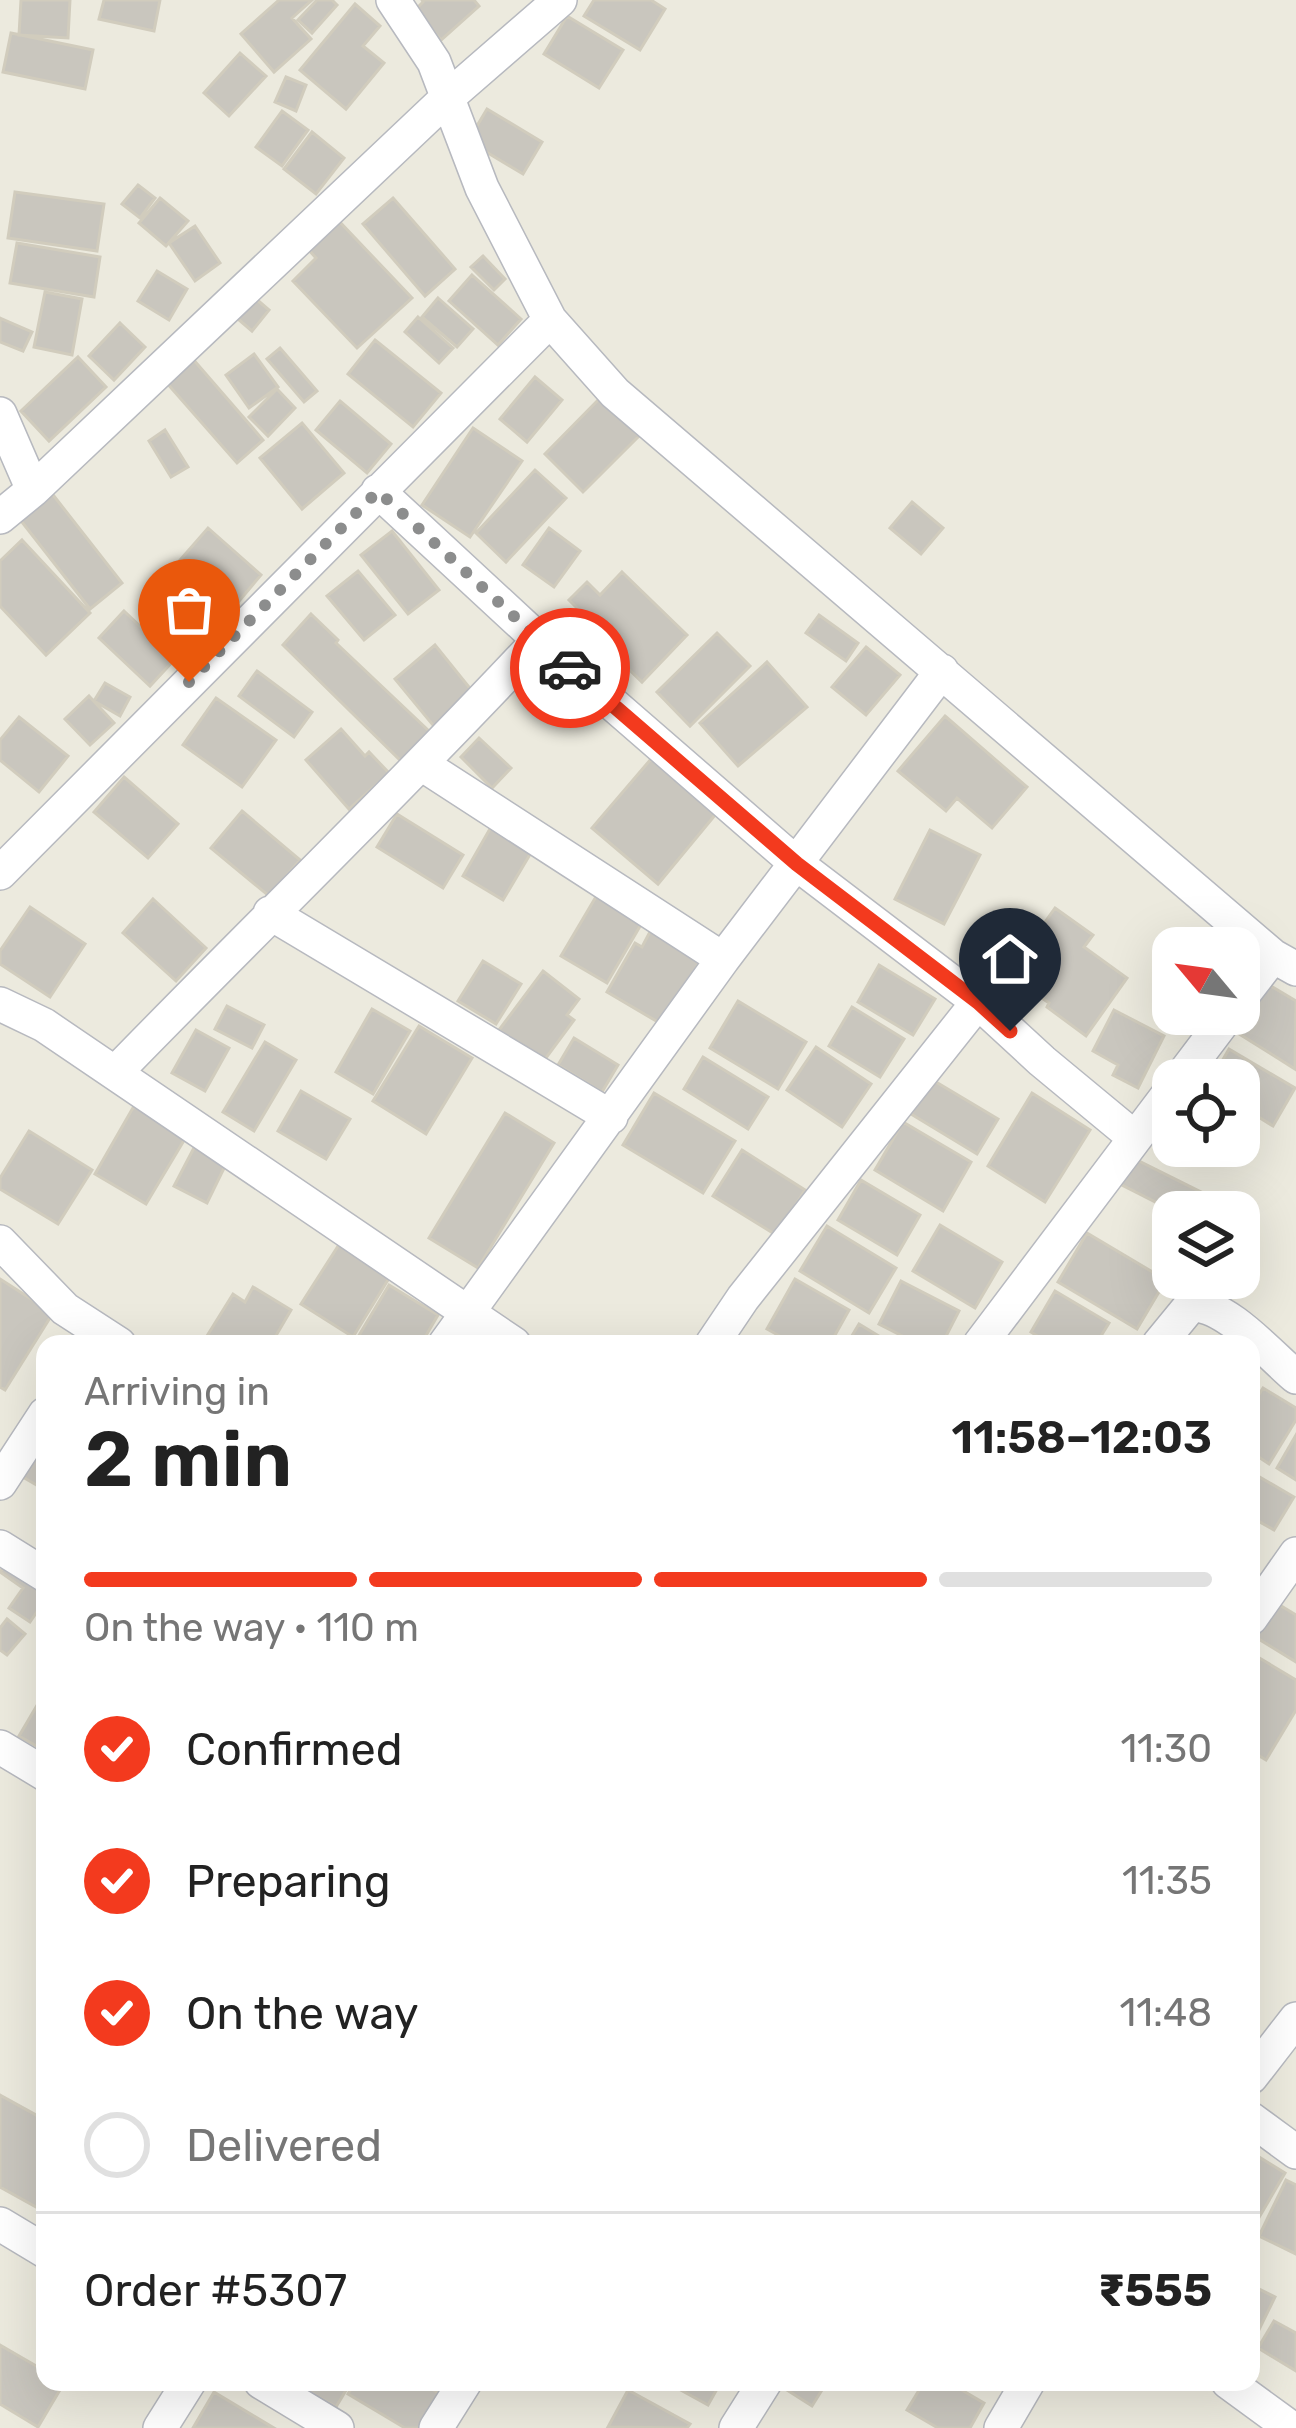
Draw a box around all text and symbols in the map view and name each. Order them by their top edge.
pin [138,559,240,682]
icon: bag [156,577,222,643]
courier [510,608,630,728]
icon: car [537,635,603,701]
pin [959,908,1061,1031]
icon: home [977,926,1043,992]
north arrow [1152,927,1260,1035]
map controls [1152,927,1260,1299]
button: locate [1152,1059,1260,1167]
button: layers [1152,1191,1260,1299]
text: Arriving in [84,1369,270,1415]
text: 11:58–12:03 [952,1411,1212,1464]
text: 2 min [84,1413,292,1506]
text: On the way · 110 m [84,1605,419,1651]
icon: check [84,1716,150,1782]
text: Confirmed [186,1723,403,1776]
text: 11:30 [1120,1726,1212,1772]
icon: check [84,1848,150,1914]
text: Preparing [186,1855,391,1908]
text: 11:35 [1122,1858,1212,1904]
icon: check [84,1980,150,2046]
text: On the way [186,1987,419,2040]
text: 11:48 [1120,1990,1212,2036]
text: Delivered [186,2119,382,2172]
text: Order #5307 [84,2264,347,2317]
text: ₹555 [1098,2264,1212,2317]

